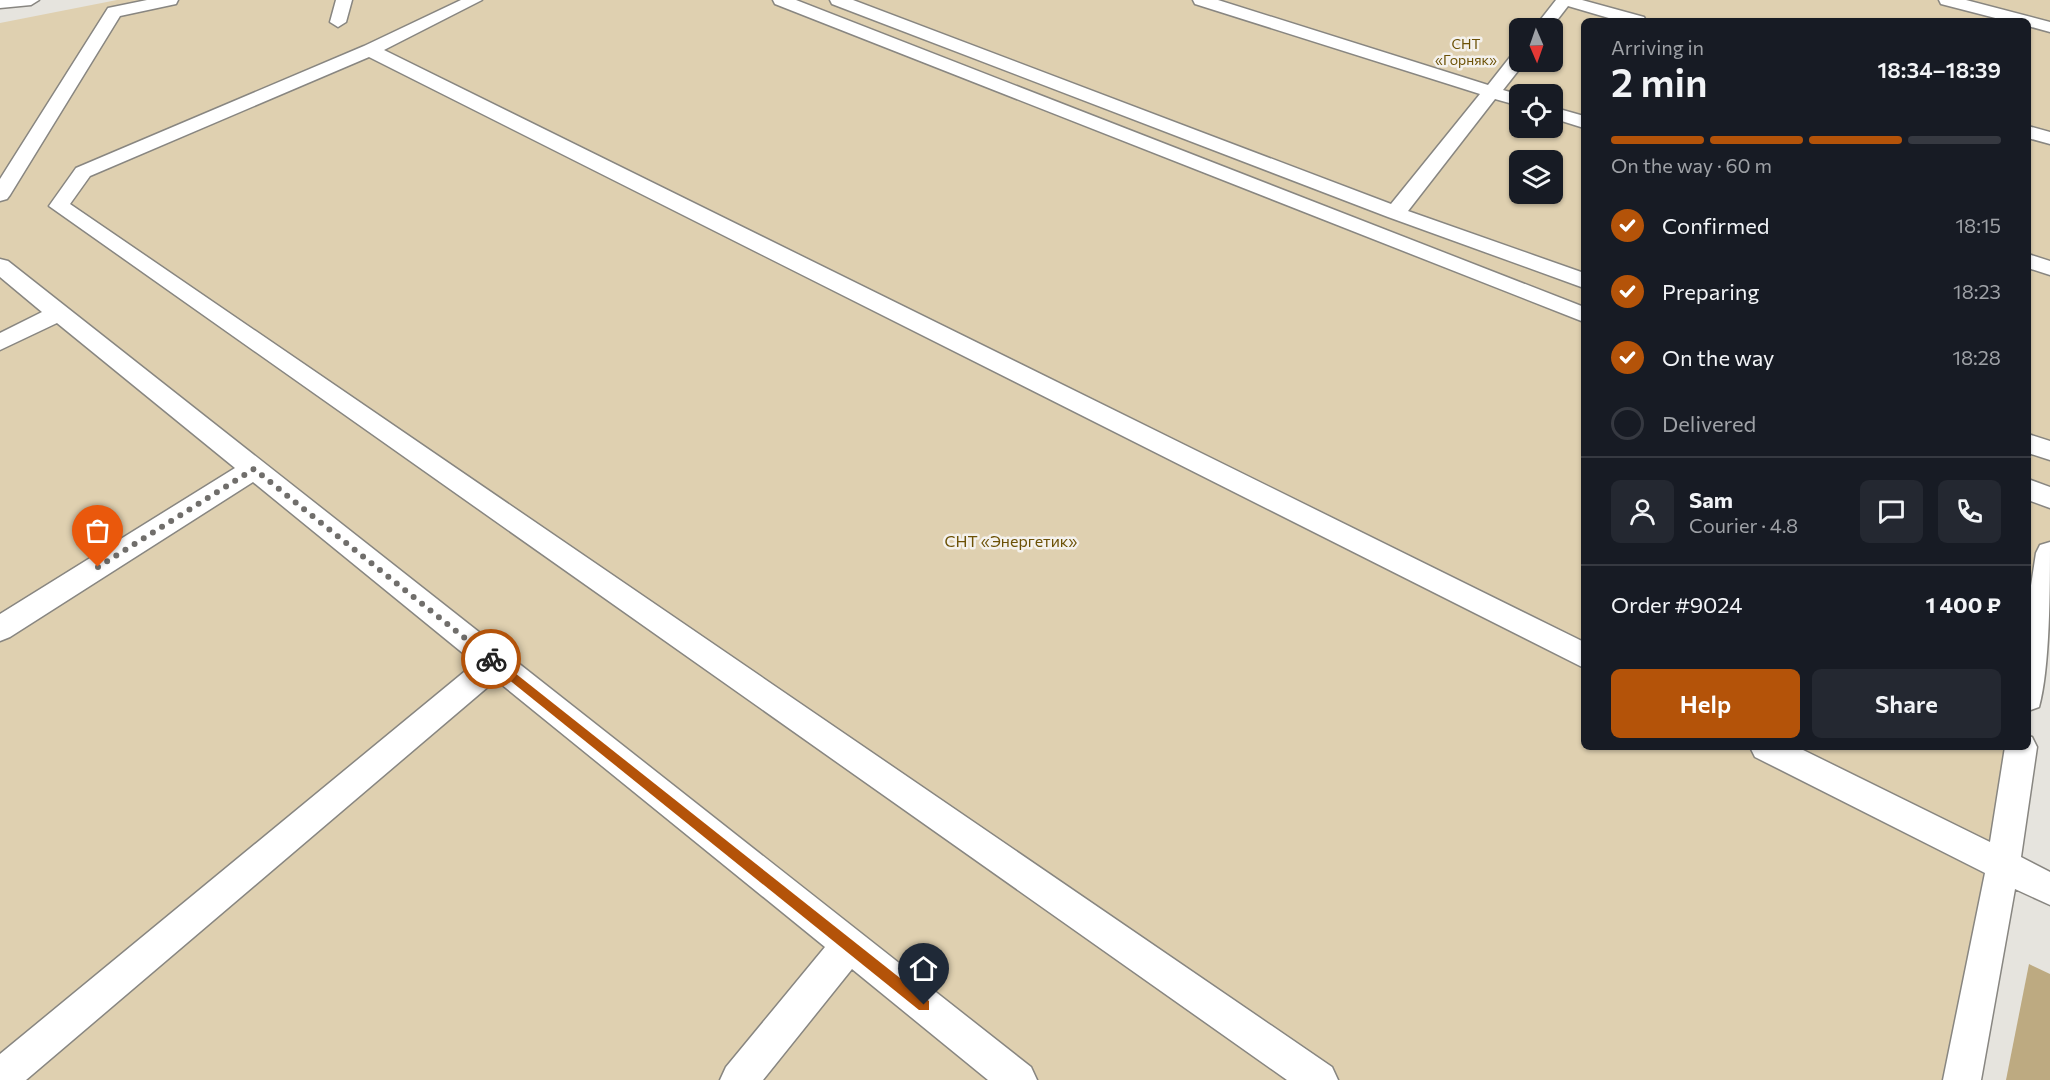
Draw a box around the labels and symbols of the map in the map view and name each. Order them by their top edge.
north arrow [1509,18,1563,72]
park label: СНТ «Горняк» [1435,35,1497,68]
pin [72,505,123,567]
park label: СНТ «Энергетик» [945,531,1077,550]
courier [461,629,521,689]
pin [898,943,949,1005]

